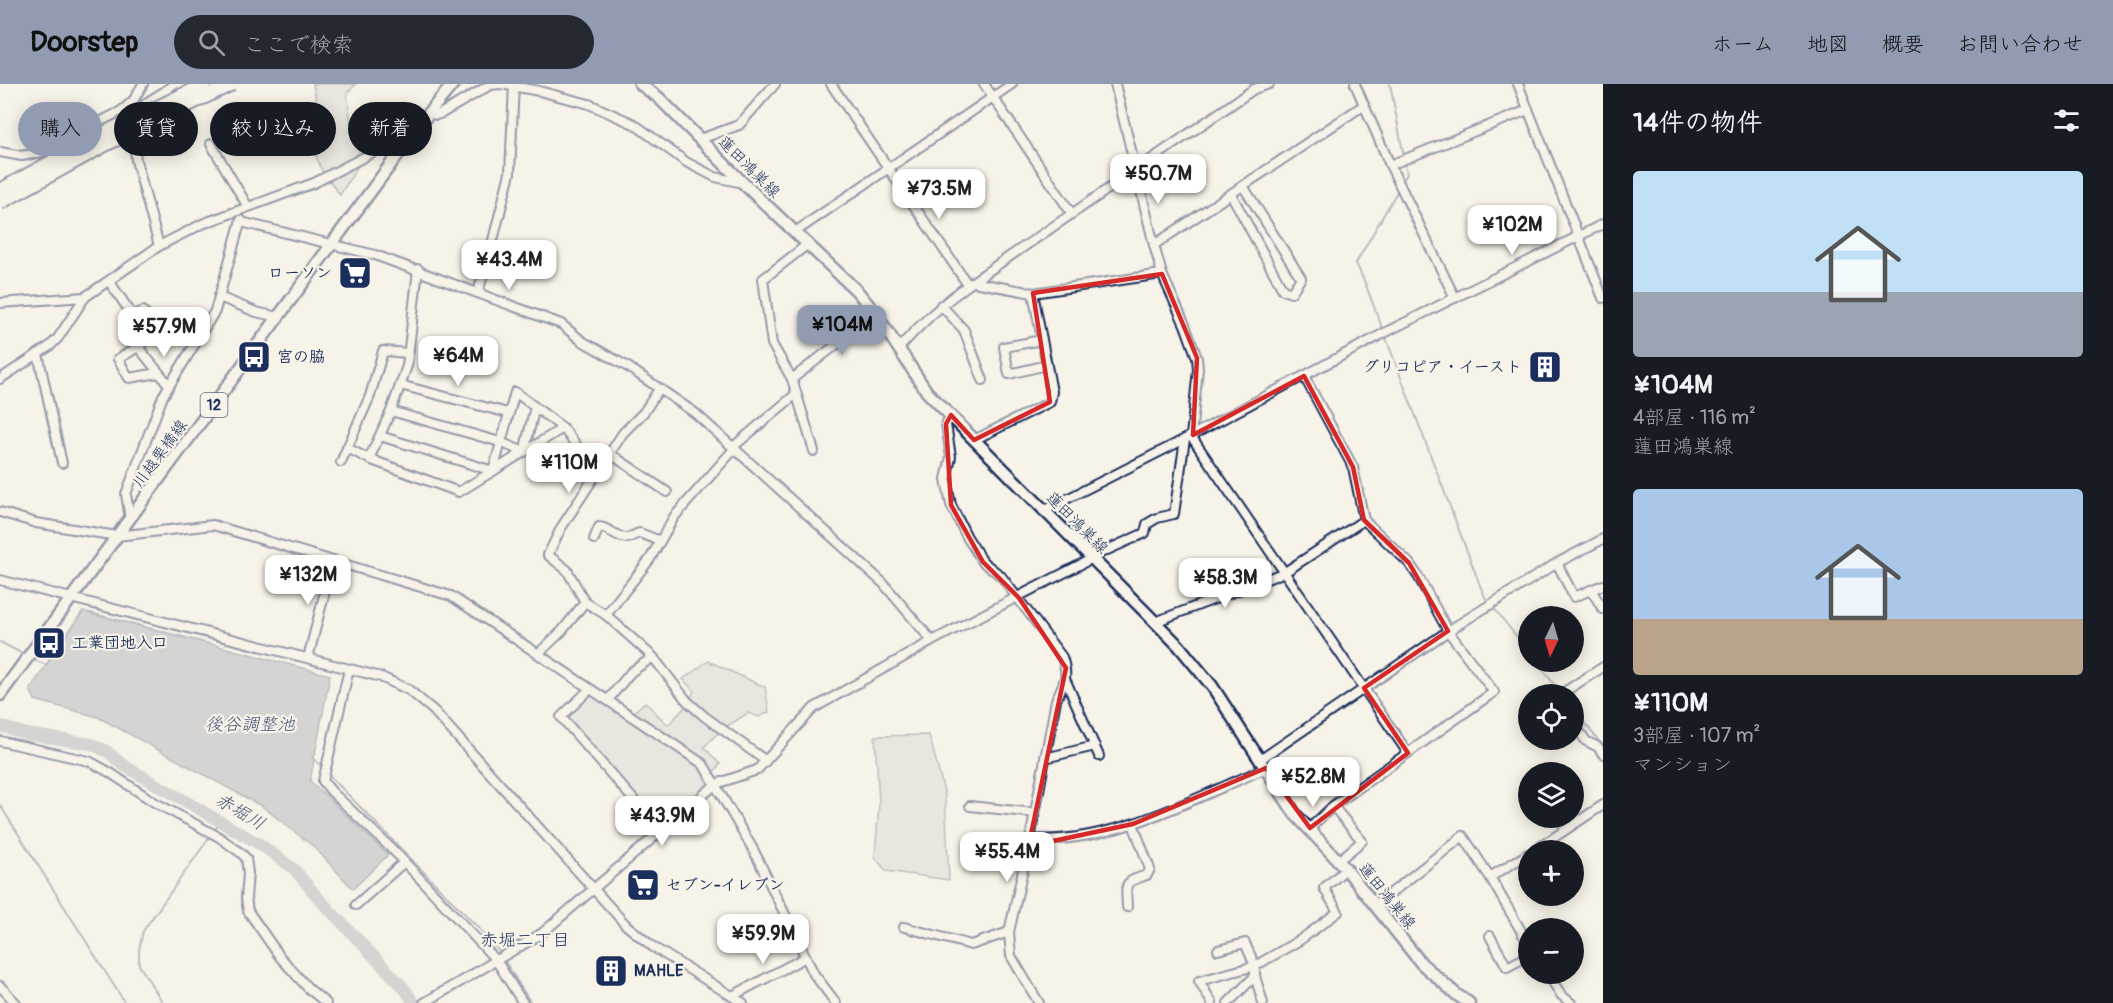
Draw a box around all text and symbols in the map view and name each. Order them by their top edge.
search box [174,15,594,69]
text: Doorstep [30,25,138,60]
icon: search [195,26,228,59]
text: ここで検索 [243,31,353,59]
text: ホーム [1712,31,1774,58]
text: 地図 [1807,31,1849,58]
text: 概要 [1882,31,1924,58]
text: お問い合わせ [1957,31,2083,58]
chip: 購入 [18,102,102,156]
chip: 賃貸 [114,102,198,156]
chip: 絞り込み [210,102,336,156]
chip: 新着 [348,102,432,156]
icon: filters [2050,104,2083,137]
text: 14件の物件 [1633,107,1762,139]
street label: 蓮田鴻巣線 [714,132,784,202]
pin: ¥50.7M [1109,154,1207,205]
text: ¥50.7M [1124,161,1192,186]
pin: ¥73.5M [890,169,988,220]
text: ¥73.5M [906,176,972,201]
pin: ¥102M [1470,205,1554,256]
icon: home [1804,210,1912,318]
text: ¥102M [1482,212,1542,237]
pin: ¥43.4M [460,240,558,291]
text: ¥43.4M [475,247,543,272]
supermarket icon: ローソン [337,255,373,291]
place label: ローソン [268,263,332,283]
pin: ¥104M [800,305,884,356]
pin: ¥57.9M [115,307,213,358]
text: ¥104M [811,312,873,337]
text: ¥57.9M [132,314,196,339]
pin: ¥64M [422,336,494,387]
bus stop icon: 宮の脇 [236,339,272,375]
text: ¥64M [432,343,484,368]
place label: 宮の脇 [277,347,325,367]
building icon: グリコピア・イースト [1527,349,1563,385]
place label: グリコピア・イースト [1363,357,1522,377]
text: ¥104M [1633,369,1713,401]
road number: 12 [200,393,228,417]
text: 4部屋 · 116 m² [1633,405,1756,430]
street label: 川越栗橋線 [128,416,192,492]
text: 蓮田鴻巣線 [1633,434,1733,459]
pin: ¥110M [527,443,611,494]
text: ¥110M [540,450,598,475]
street label: 蓮田鴻巣線 [1042,488,1112,558]
icon: home [1804,528,1912,636]
pin: ¥132M [266,555,350,606]
pin: ¥58.3M [1176,558,1274,609]
text: ¥132M [279,562,337,587]
text: ¥58.3M [1193,565,1257,590]
north arrow [1518,606,1584,672]
map controls [1518,606,1584,984]
bus stop icon: 工業団地入口 [31,625,67,661]
place label: 工業団地入口 [72,633,168,653]
button: locate [1518,684,1584,750]
text: ¥110M [1633,687,1708,719]
water label: 後谷調整池 [205,713,296,736]
text: 3部屋 · 107 m² [1633,723,1760,748]
text: マンション [1633,752,1732,777]
pin: ¥52.8M [1264,757,1362,808]
button: layers [1518,762,1584,828]
text: ¥52.8M [1281,764,1345,789]
water label: 赤堀川 [211,788,269,836]
pin: ¥43.9M [613,796,711,847]
text: ¥43.9M [629,803,695,828]
pin: ¥55.4M [958,832,1056,883]
text: ¥55.4M [974,839,1040,864]
button: + [1518,840,1584,906]
street label: 蓮田鴻巣線 [1354,859,1420,933]
supermarket icon: セブン-イレブン [625,867,661,903]
place label: セブン-イレブン [666,875,785,895]
pin: ¥59.9M [714,914,812,965]
button: − [1518,918,1584,984]
text: ¥59.9M [731,921,795,946]
district label: 赤堀二丁目 [480,929,570,952]
building icon: MAHLE [593,953,629,989]
place label: MAHLE [634,961,684,981]

